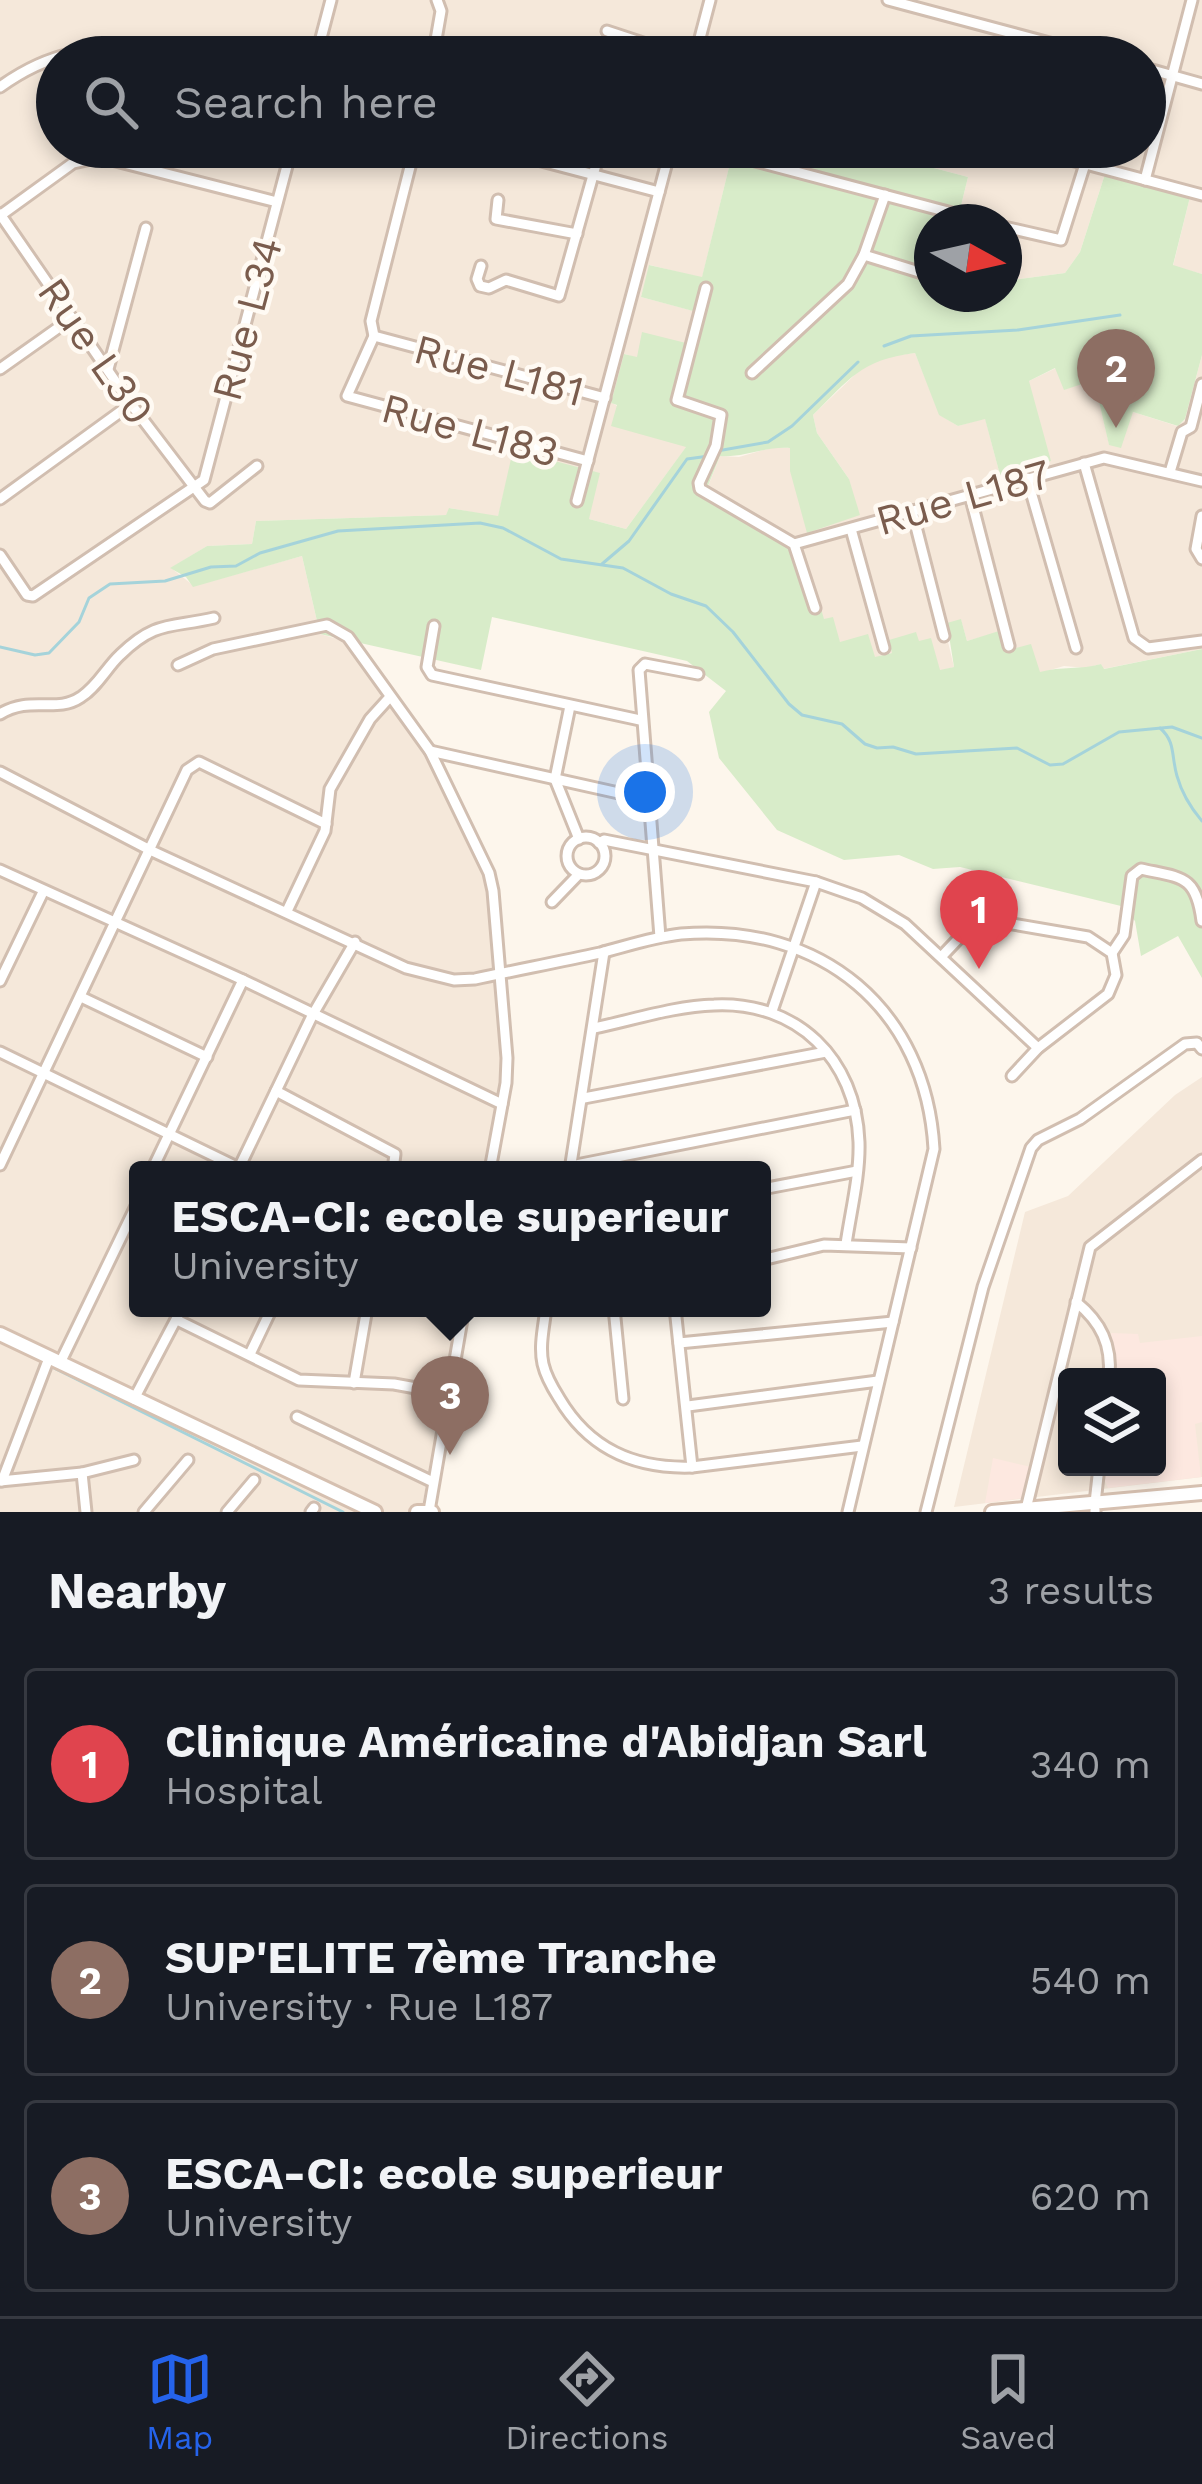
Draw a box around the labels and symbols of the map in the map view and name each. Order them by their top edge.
north arrow [914,204,1022,312]
street label: Rue L34 [202,232,292,406]
street label: Rue L30 [28,268,164,434]
street label: Rue L181 [409,324,589,416]
pin: 2 [1077,329,1155,428]
street label: Rue L183 [376,383,564,477]
street label: Rue L187 [870,449,1056,545]
your location [615,762,675,822]
pin: 1 [940,870,1018,969]
pin: 3 [411,1356,489,1455]

